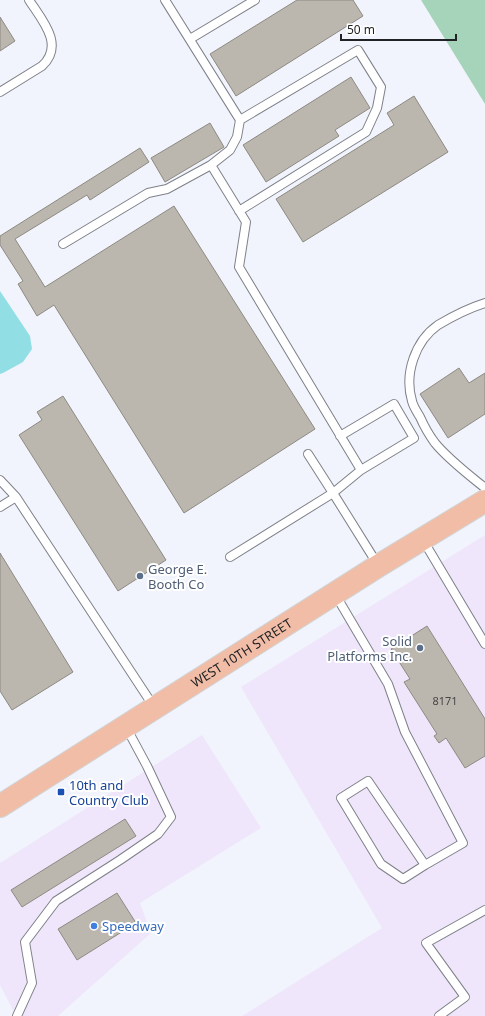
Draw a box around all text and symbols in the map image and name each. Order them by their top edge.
scale bar [341,16,456,42]
text: 50 m [347,21,375,38]
place label: George E. Booth Co [148,560,207,593]
marker: George E. Booth Co [135,571,145,581]
street label: WEST 10TH STREET [187,613,296,691]
place label: Solid Platforms Inc. [327,632,412,665]
marker: Solid Platforms Inc. [415,643,425,653]
house number: 8171 [432,693,458,708]
place label: 10th and Country Club [69,776,149,809]
marker: 10th and Country Club [56,787,66,797]
place label: Speedway [102,917,164,935]
marker: Speedway [89,921,99,931]

